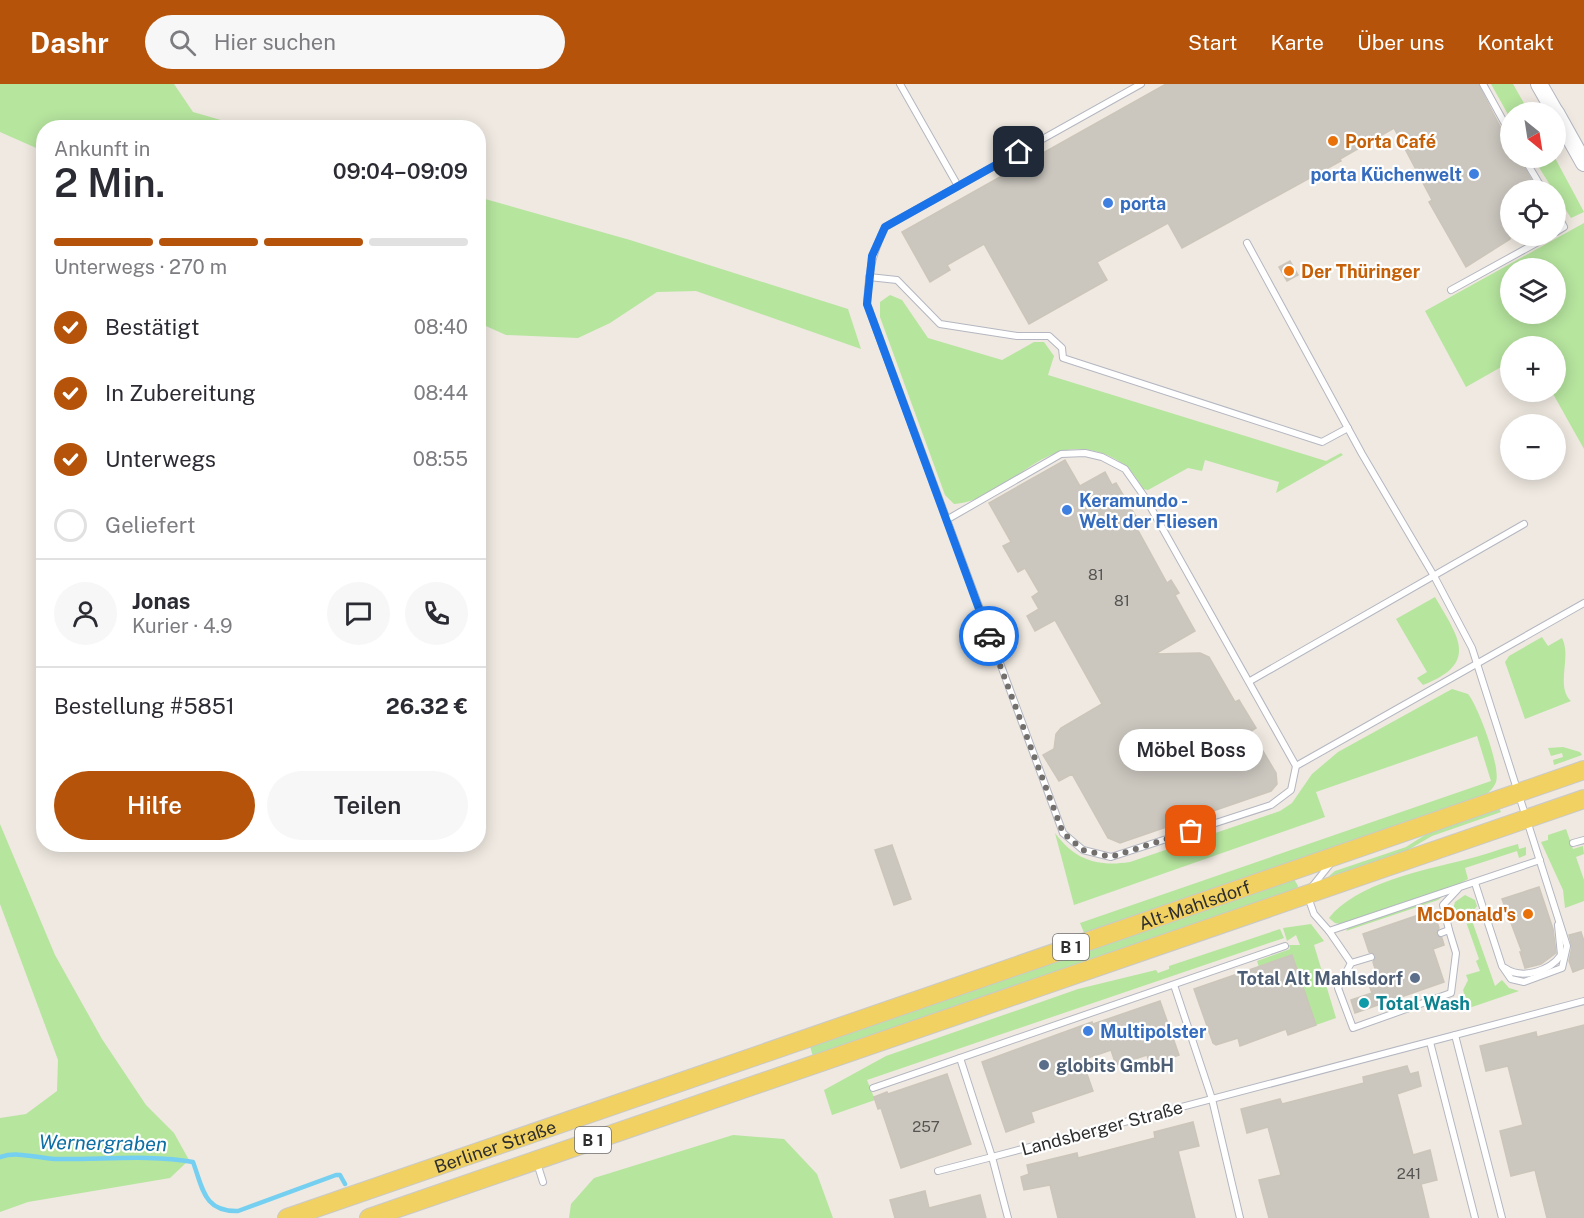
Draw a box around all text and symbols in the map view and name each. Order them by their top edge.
search box [145,15,565,69]
text: Dashr [30,26,109,59]
icon: search [166,26,199,59]
text: Hier suchen [214,29,336,55]
text: Start [1188,30,1237,55]
text: Karte [1270,30,1324,55]
text: Über uns [1357,30,1444,55]
text: Kontakt [1477,30,1554,55]
north arrow [1500,102,1566,168]
map controls [1500,102,1566,480]
pin [993,126,1044,177]
place label: Porta Café [1345,131,1436,152]
marker: Porta Café [1326,134,1340,148]
icon: home [1002,135,1035,168]
text: Ankunft in [54,137,150,161]
text: 09:04–09:09 [333,158,468,184]
text: 2 Min. [54,160,165,206]
place label: porta Küchenwelt [1310,164,1462,185]
marker: porta Küchenwelt [1467,167,1481,181]
button: locate [1500,180,1566,246]
place label: porta [1120,193,1166,214]
marker: porta [1101,196,1115,210]
text: Unterwegs · 270 m [54,255,227,279]
button: layers [1500,258,1566,324]
place label: Der Thüringer [1301,261,1421,282]
marker: Der Thüringer [1282,264,1296,278]
icon: check [54,311,87,344]
text: Bestätigt [105,314,200,340]
text: 08:40 [414,315,468,339]
button: + [1500,336,1566,402]
icon: check [54,377,87,410]
text: In Zubereitung [105,380,256,406]
text: 08:44 [413,381,468,405]
button: − [1500,414,1566,480]
icon: check [54,443,87,476]
text: Unterwegs [105,446,216,472]
text: 08:55 [413,447,468,471]
place label: Keramundo - Welt der Fliesen [1079,490,1218,532]
marker: Keramundo - Welt der Fliesen [1060,503,1074,517]
text: Geliefert [105,512,195,538]
house number: 81 [1088,566,1104,583]
button: person [54,582,117,645]
button: chat [327,582,390,645]
button: phone [405,582,468,645]
text: Jonas [132,588,190,614]
house number: 81 [1114,592,1130,609]
courier [959,606,1019,666]
text: Kurier · 4.9 [132,614,232,638]
icon: car [973,620,1006,653]
text: Bestellung #5851 [54,693,235,719]
text: 26.32 € [386,693,468,719]
callout: Möbel Boss [1119,729,1263,771]
text: Möbel Boss [1136,738,1246,762]
button: Hilfe [54,771,255,840]
button: Teilen [267,771,468,840]
pin [1165,805,1216,856]
icon: bag [1174,814,1207,847]
street label: Alt-Mahlsdorf [1136,876,1253,934]
place label: McDonald's [1417,904,1516,925]
marker: McDonald's [1521,907,1535,921]
road number: B 1 [1053,934,1089,960]
place label: Total Alt Mahlsdorf [1237,968,1403,989]
marker: Total Alt Mahlsdorf [1408,971,1422,985]
place label: Total Wash [1376,993,1470,1014]
marker: Total Wash [1357,996,1371,1010]
place label: Multipolster [1100,1021,1207,1042]
marker: Multipolster [1081,1024,1095,1038]
place label: globits GmbH [1056,1055,1174,1076]
marker: globits GmbH [1037,1058,1051,1072]
street label: Landsberger Straße [1019,1096,1185,1160]
street label: Berliner Straße [431,1115,559,1177]
house number: 257 [912,1118,940,1135]
road number: B 1 [575,1127,611,1153]
water label: Wernergraben [39,1130,167,1156]
house number: 241 [1397,1165,1421,1182]

